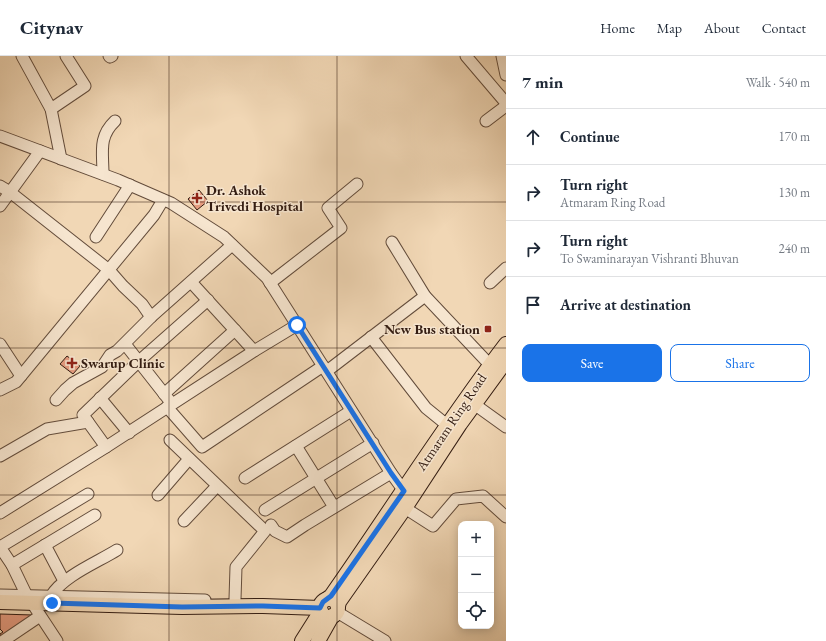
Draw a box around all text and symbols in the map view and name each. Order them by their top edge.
text: Citynav [20,15,83,40]
text: Home [600,19,635,37]
text: Map [657,19,682,37]
text: About [704,19,740,37]
text: Contact [762,19,806,37]
text: 7 min [522,71,563,93]
text: Walk · 540 m [746,74,810,91]
icon: ahead [522,126,544,148]
text: Continue [560,127,620,146]
text: 170 m [779,128,810,145]
text: Turn right [560,175,628,194]
place label: Dr. Ashok Trivedi Hospital [206,181,303,215]
icon: right [522,182,544,204]
text: 130 m [779,184,810,201]
marker: Dr. Ashok Trivedi Hospital [191,192,203,204]
text: Atmaram Ring Road [560,194,665,211]
text: Turn right [560,231,628,250]
icon: right [522,238,544,260]
text: 240 m [779,240,810,257]
text: To Swaminarayan Vishranti Bhuvan [560,250,739,267]
icon: arrive [522,294,544,316]
text: Arrive at destination [560,295,691,314]
route start [288,316,306,334]
place label: New Bus station [384,320,480,338]
marker: New Bus station [483,324,493,334]
button: Save [522,344,662,382]
button: Share [670,344,810,382]
place label: Swarup Clinic [81,354,165,372]
marker: Swarup Clinic [66,357,78,369]
street label: Atmaram Ring Road [411,369,491,475]
map controls [458,521,494,629]
button: + [458,521,494,557]
button: − [458,557,494,593]
button: locate [458,593,494,629]
route end [43,594,61,612]

